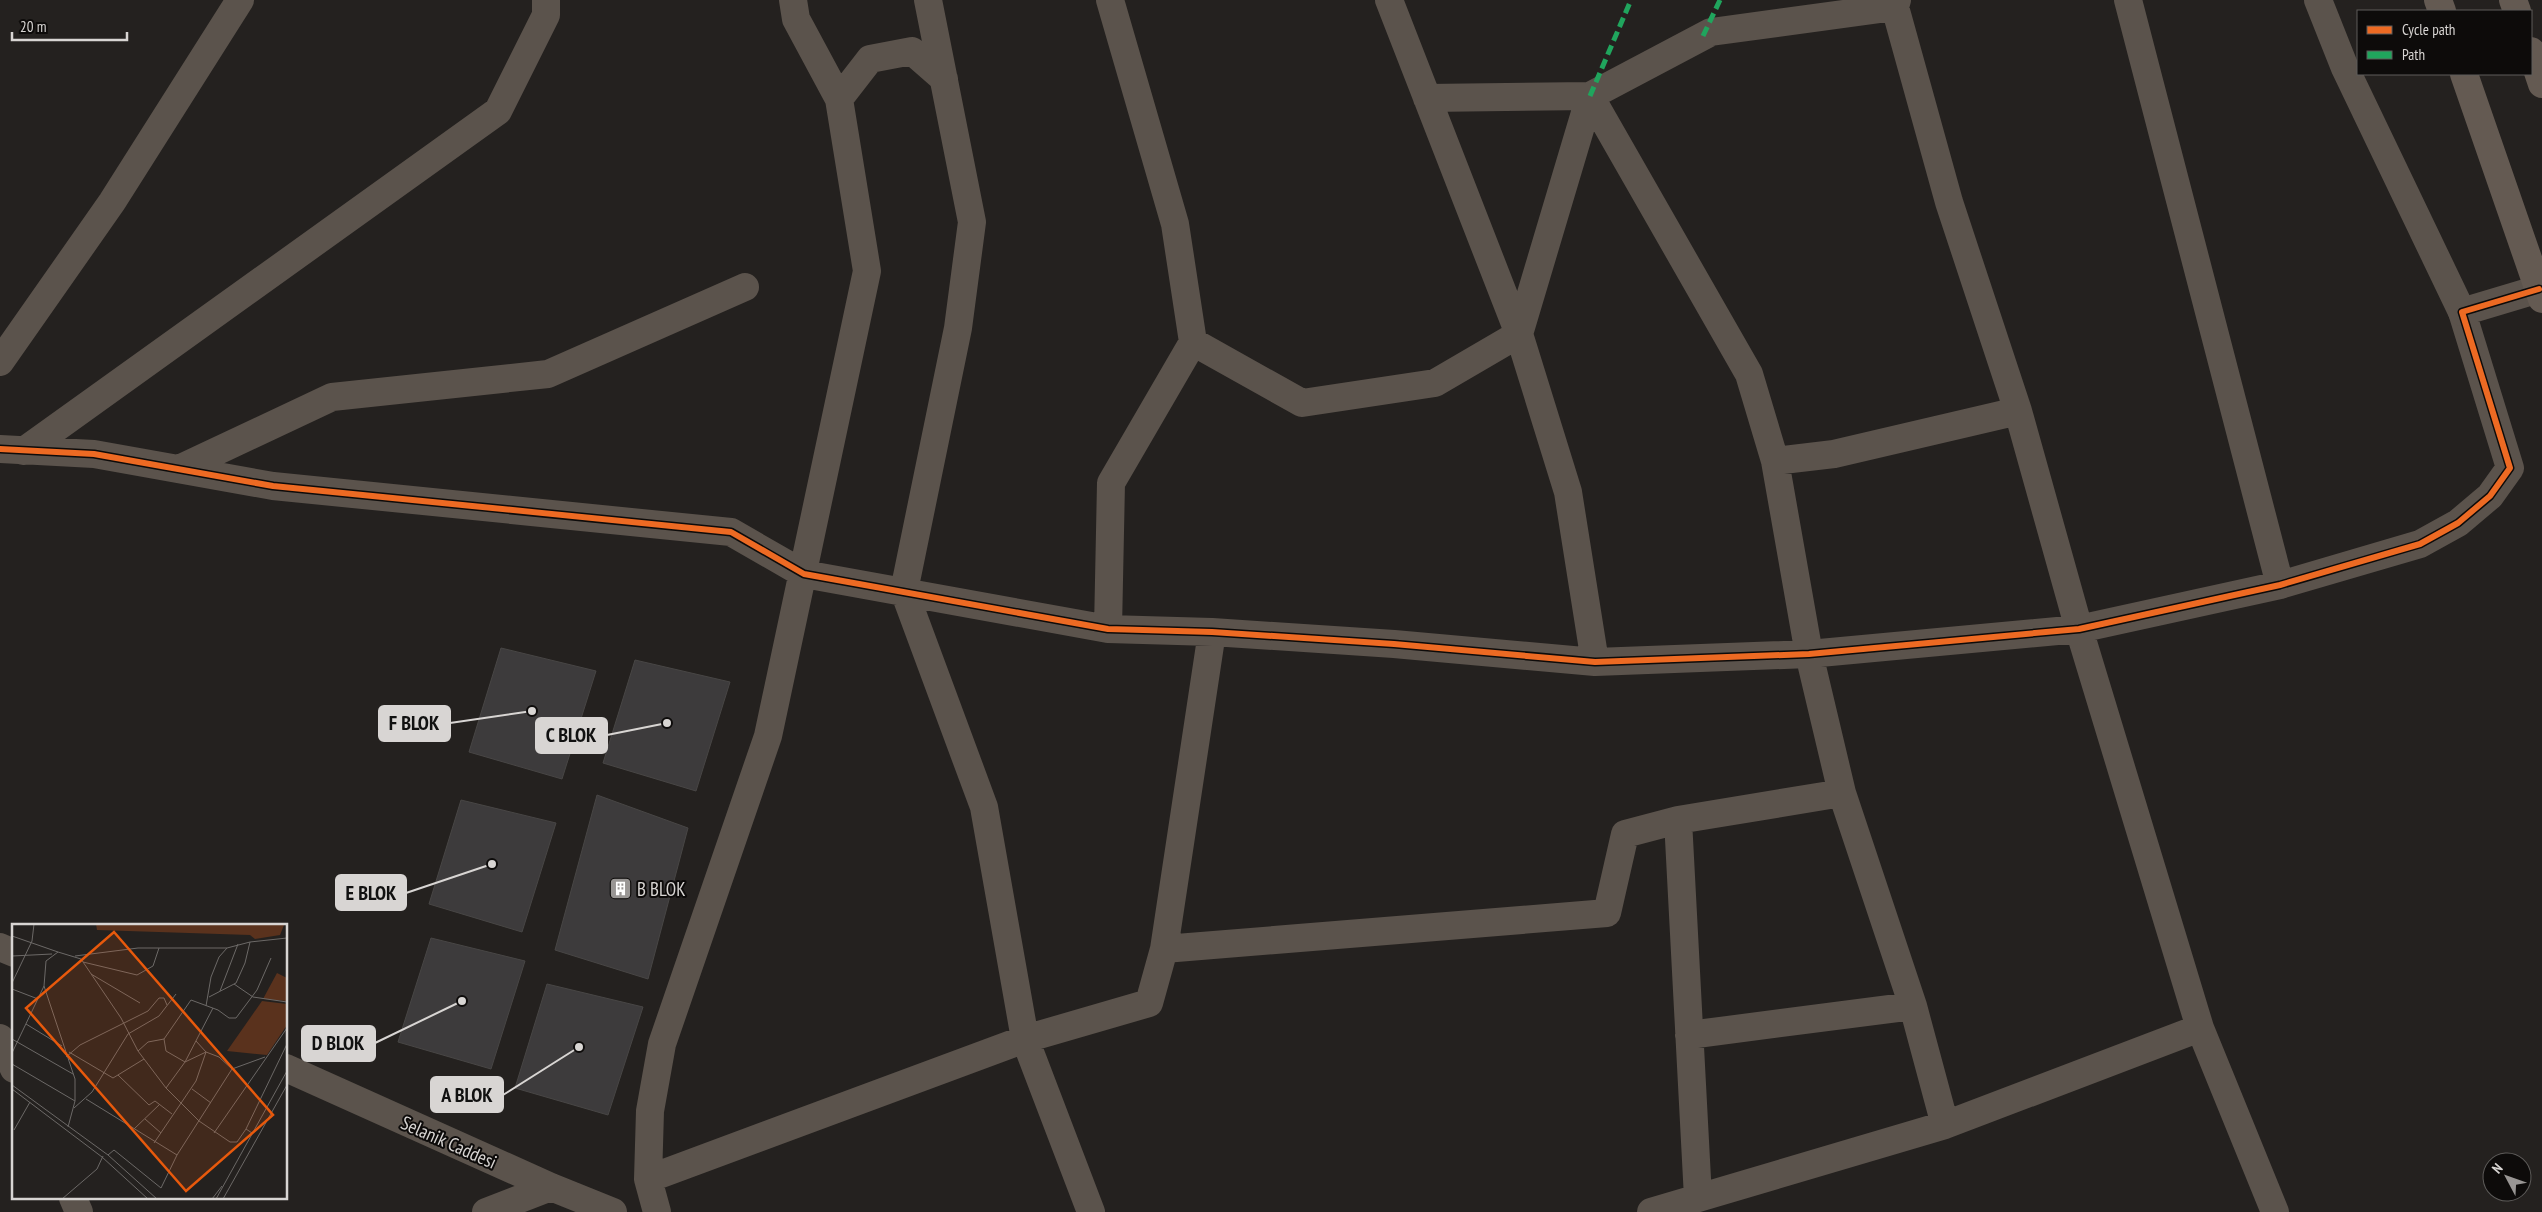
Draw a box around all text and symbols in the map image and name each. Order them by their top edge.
scale bar [12,10,128,42]
legend [2357,10,2532,75]
text: 20 m [20,17,46,36]
text: Cycle path [2402,20,2455,39]
text: Path [2402,45,2425,64]
callout: F BLOK [379,706,450,741]
text: F BLOK [389,710,440,736]
callout: C BLOK [536,718,607,753]
text: C BLOK [546,722,597,748]
callout: E BLOK [336,875,406,910]
building icon: B BLOK [609,877,633,901]
place label: B BLOK [637,877,686,901]
text: E BLOK [346,880,397,906]
inset map [12,924,288,1200]
callout: D BLOK [302,1026,375,1061]
text: D BLOK [312,1030,365,1056]
callout: A BLOK [431,1077,503,1112]
text: A BLOK [440,1082,493,1108]
street label: Selanik Caddesi [397,1110,501,1174]
north arrow [2482,1152,2532,1202]
text: N [2488,1160,2506,1177]

